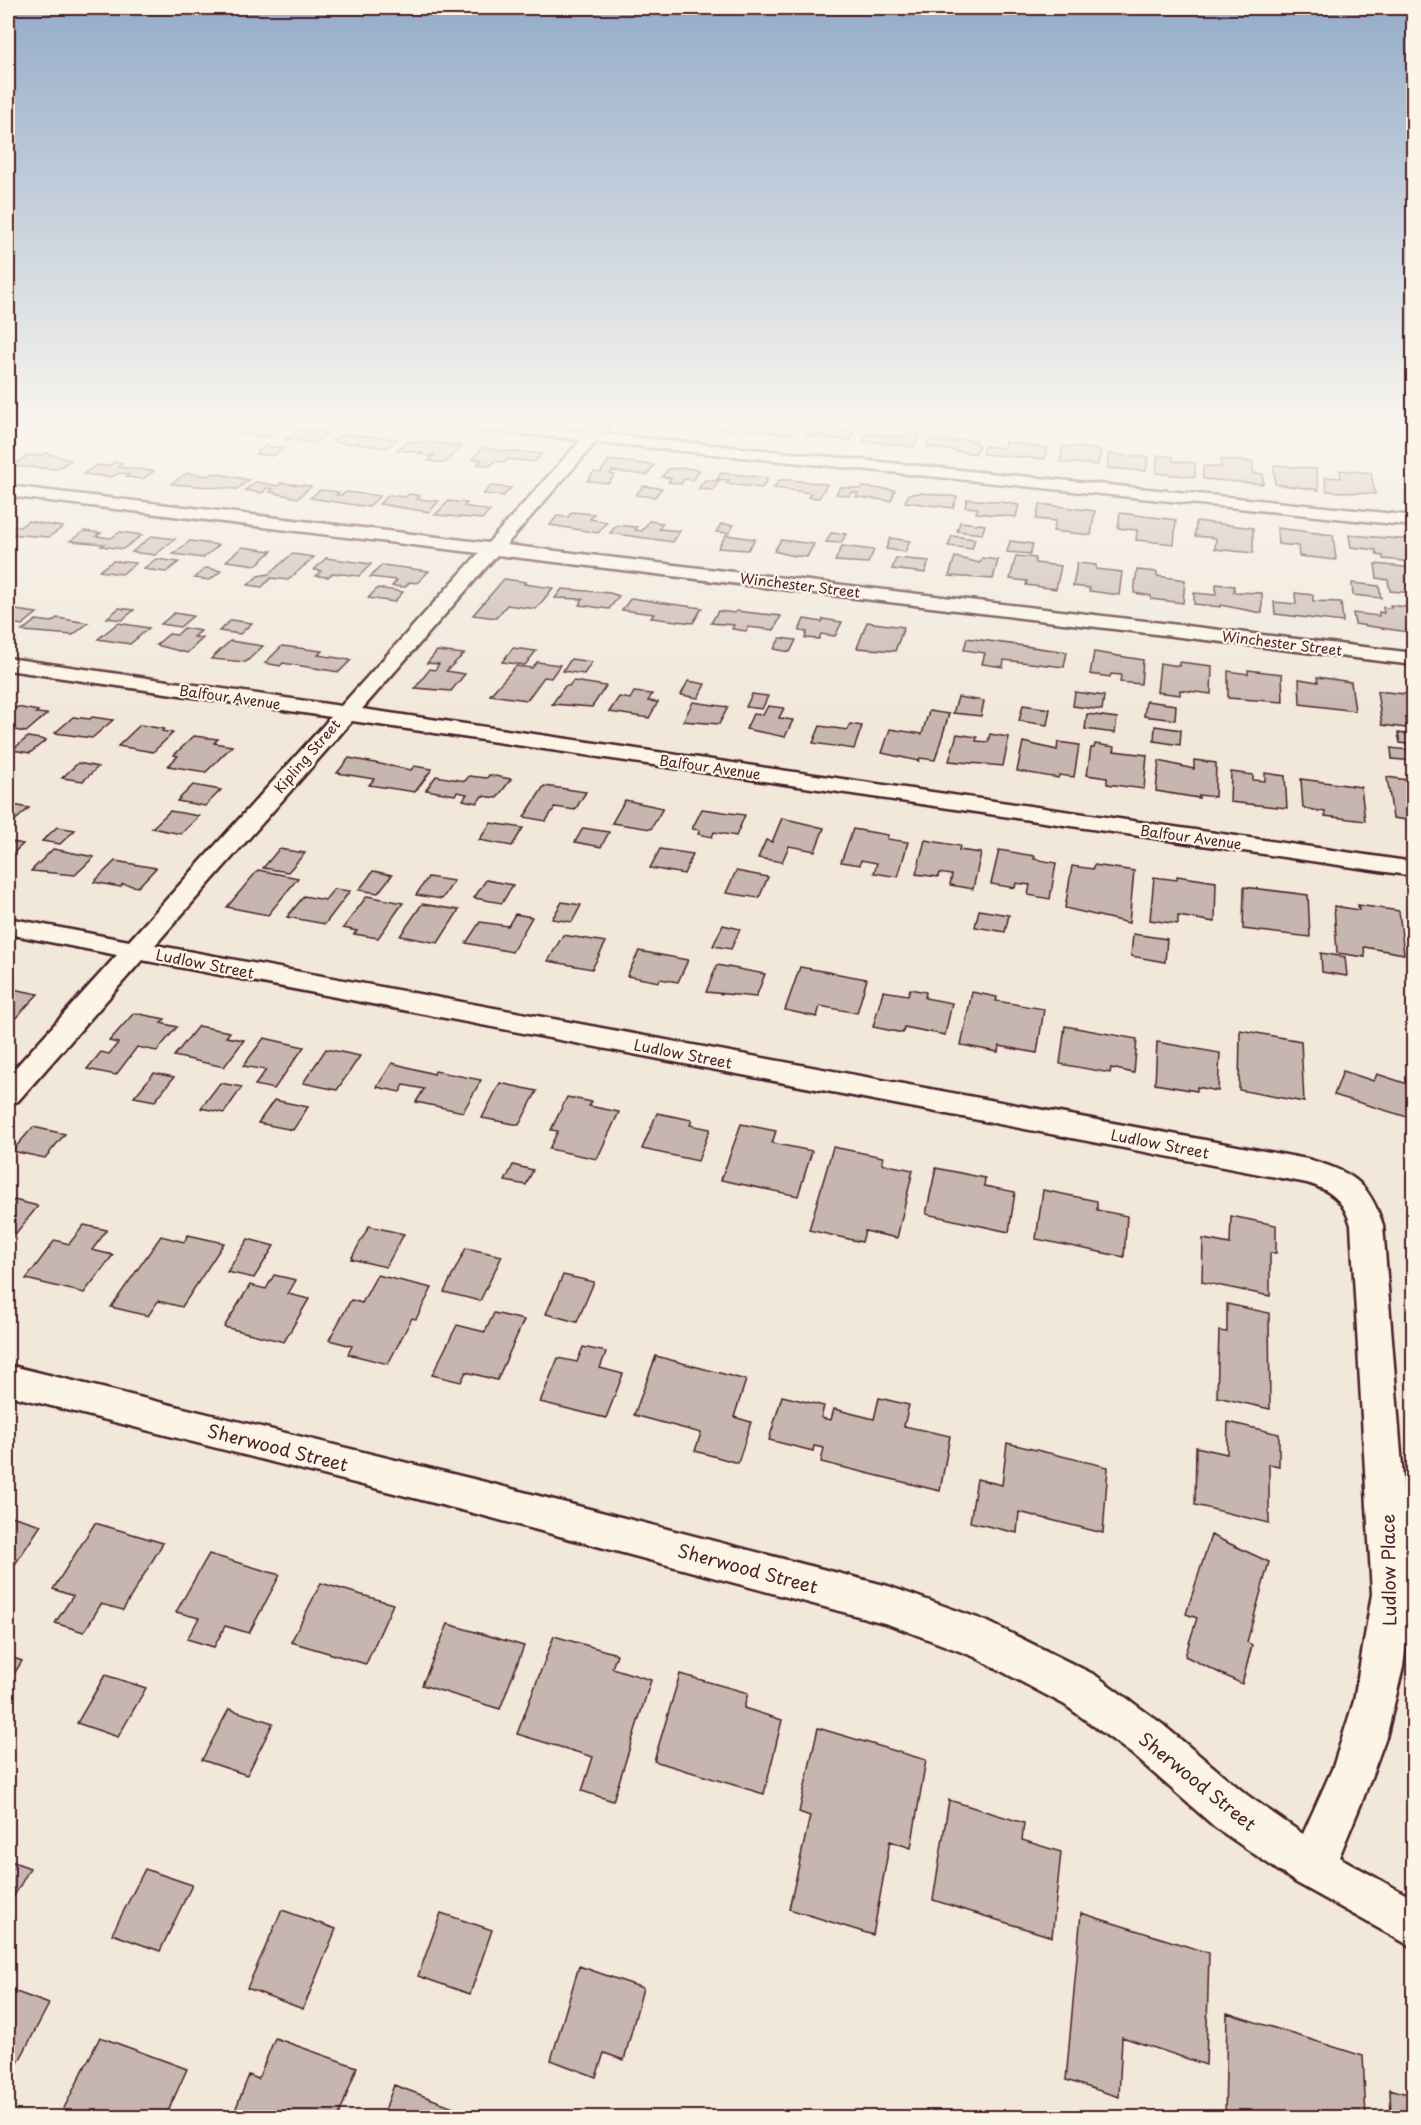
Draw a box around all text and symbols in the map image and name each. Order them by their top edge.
street label: Winchester Street [739,567,862,603]
street label: Winchester Street [1221,625,1344,661]
street label: Balfour Avenue [178,679,282,715]
street label: Kipling Street [269,714,345,798]
street label: Balfour Avenue [658,749,762,785]
street label: Balfour Avenue [1139,819,1243,855]
street label: Ludlow Street [154,942,256,984]
street label: Ludlow Street [632,1032,734,1074]
street label: Ludlow Street [1109,1122,1211,1164]
street label: Sherwood Street [205,1416,351,1478]
street label: Ludlow Place [1374,1513,1402,1626]
street label: Sherwood Street [675,1536,821,1600]
street label: Sherwood Street [1134,1725,1262,1837]

